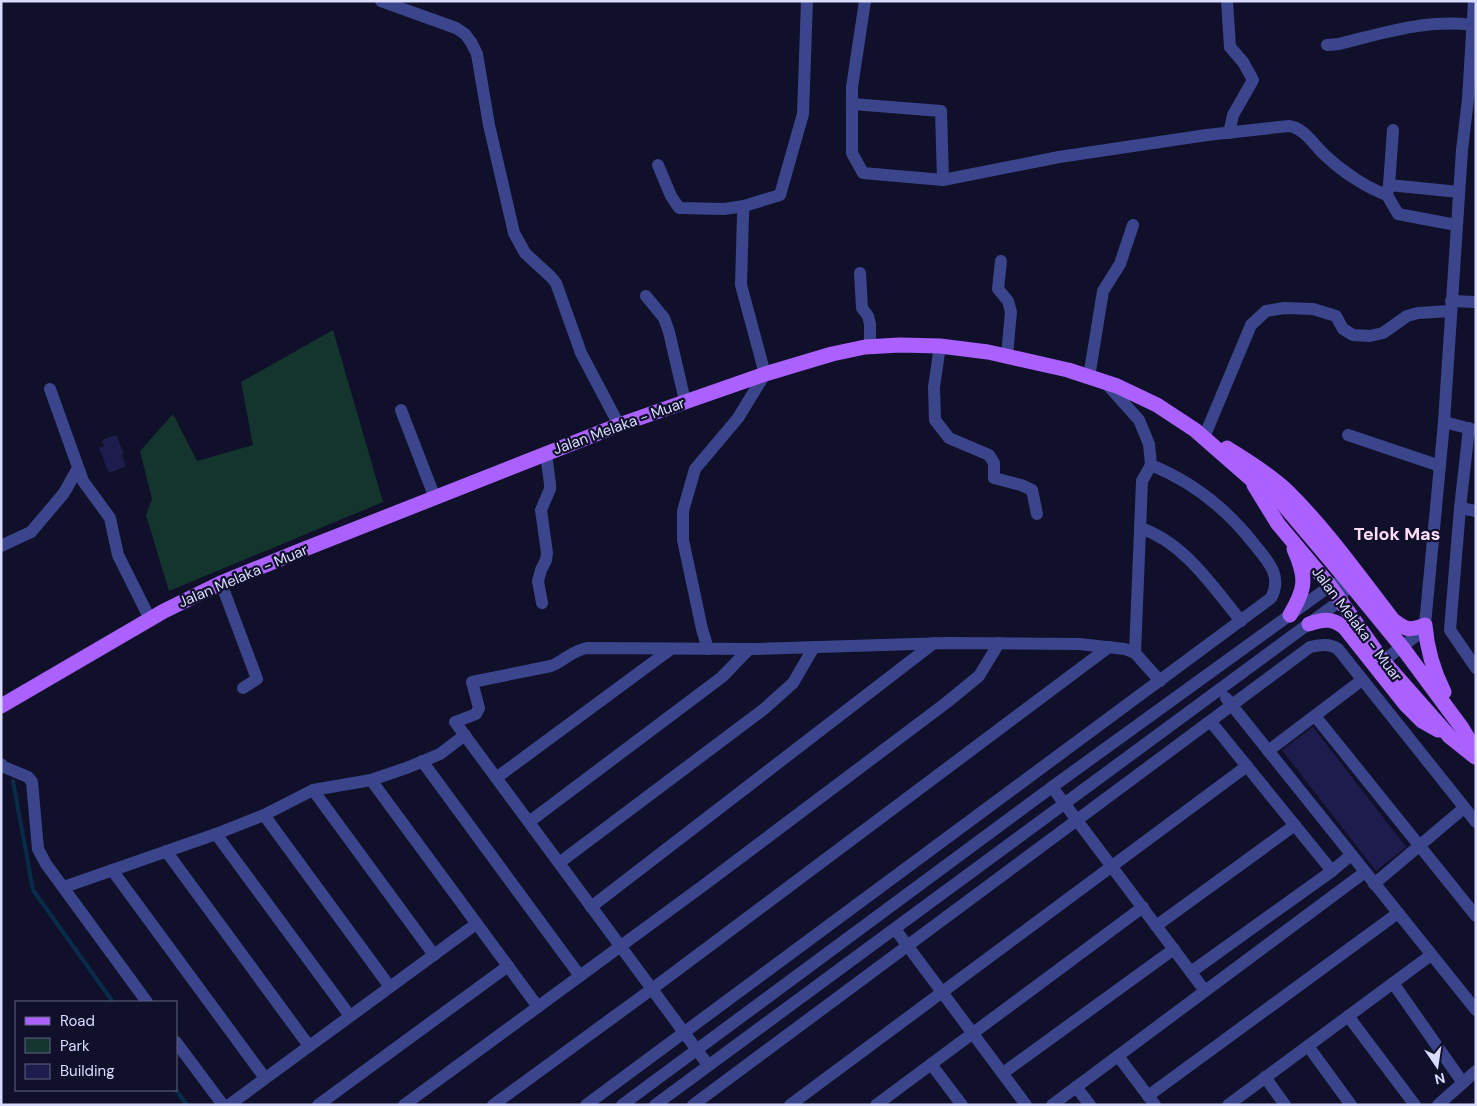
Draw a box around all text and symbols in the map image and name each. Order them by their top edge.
street label: Jalan Melaka - Muar [550,393,688,459]
district label: Telok Mas [1354,522,1440,546]
street label: Jalan Melaka - Muar [175,539,311,612]
street label: Jalan Melaka - Muar [1307,562,1407,686]
legend [15,1001,178,1091]
text: Road [60,1011,95,1031]
text: Park [60,1036,90,1056]
north arrow [1412,1041,1462,1091]
text: Building [60,1061,115,1081]
text: N [1433,1069,1447,1089]

